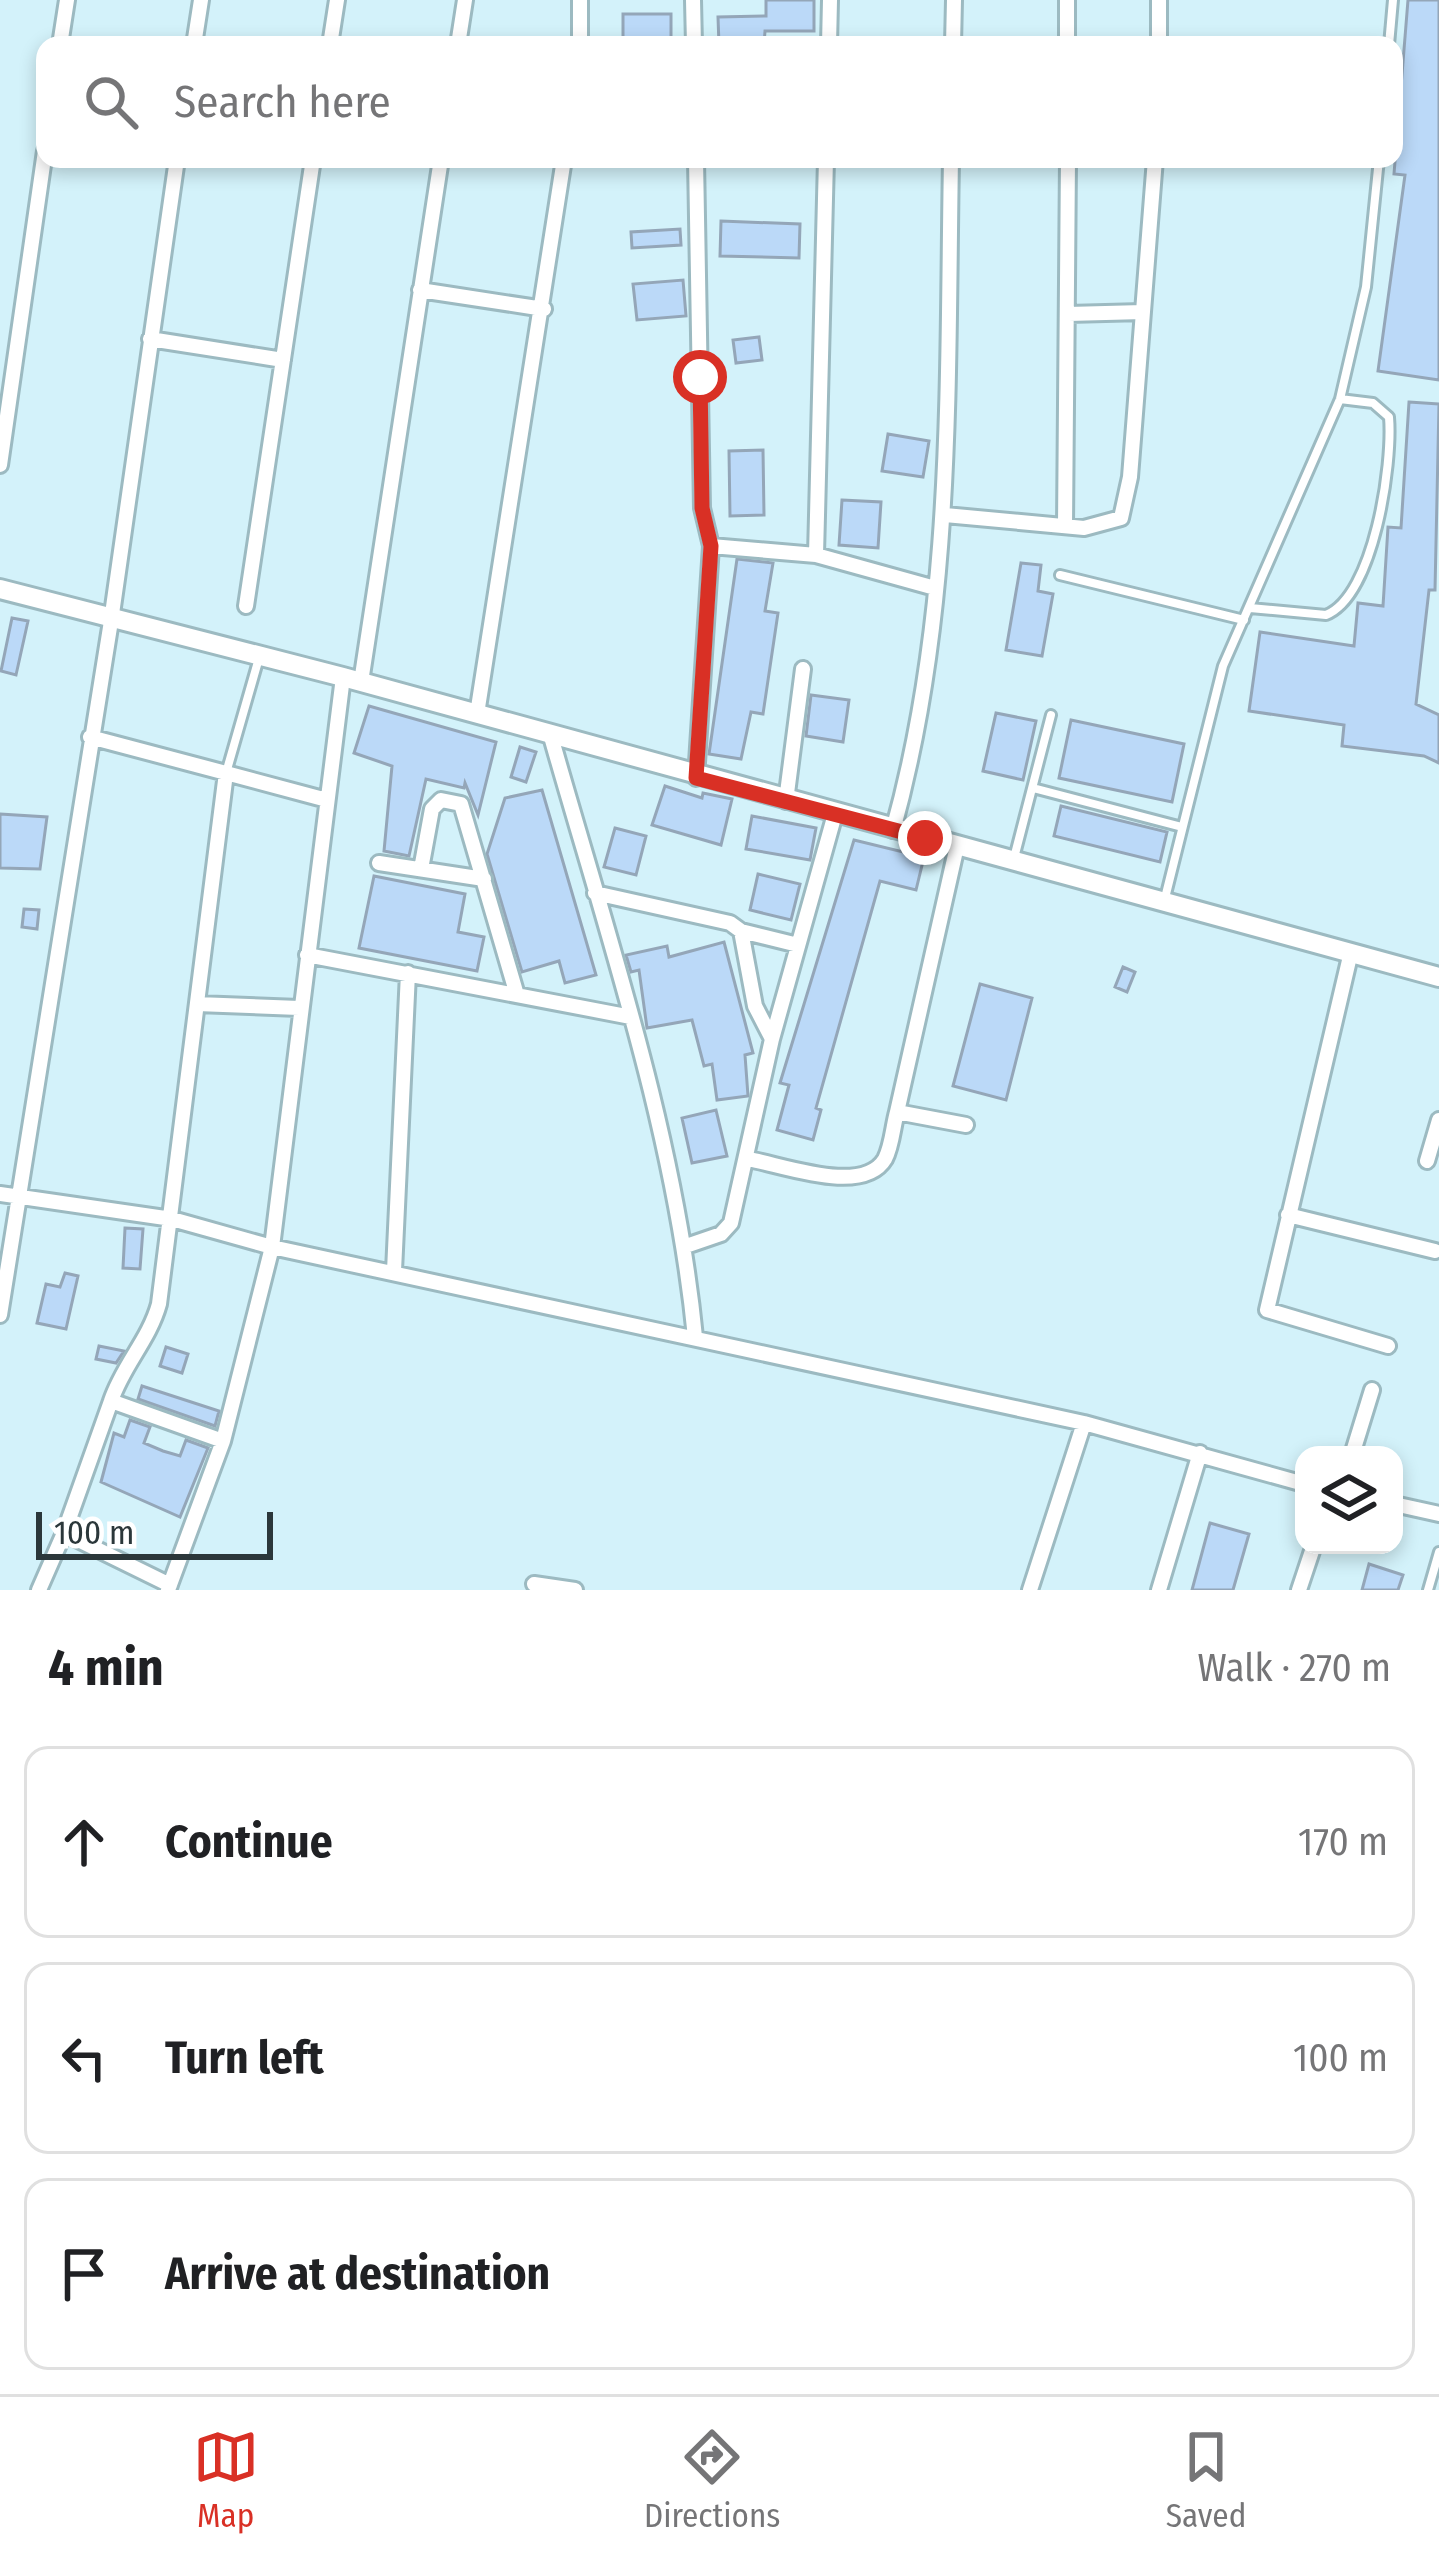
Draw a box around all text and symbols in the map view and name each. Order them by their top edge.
search box [36,36,1403,168]
icon: search [78,69,144,135]
text: Search here [174,75,391,129]
route start [673,350,727,404]
route end [898,811,952,865]
map controls [1295,1446,1403,1554]
button: layers [1295,1446,1403,1554]
scale bar [36,1506,273,1559]
text: 100 m [54,1513,134,1553]
text: 4 min [48,1637,164,1699]
text: Walk · 270 m [1197,1645,1391,1691]
icon: ahead [51,1809,117,1875]
text: Continue [165,1815,333,1869]
text: 170 m [1298,1819,1388,1865]
icon: left [51,2025,117,2091]
text: Turn left [165,2031,324,2085]
text: 100 m [1293,2035,1388,2081]
icon: arrive [51,2241,117,2307]
text: Arrive at destination [165,2247,550,2301]
tab: Map [193,2424,259,2536]
tab: Directions [644,2424,780,2536]
tab: Saved [1166,2424,1246,2536]

